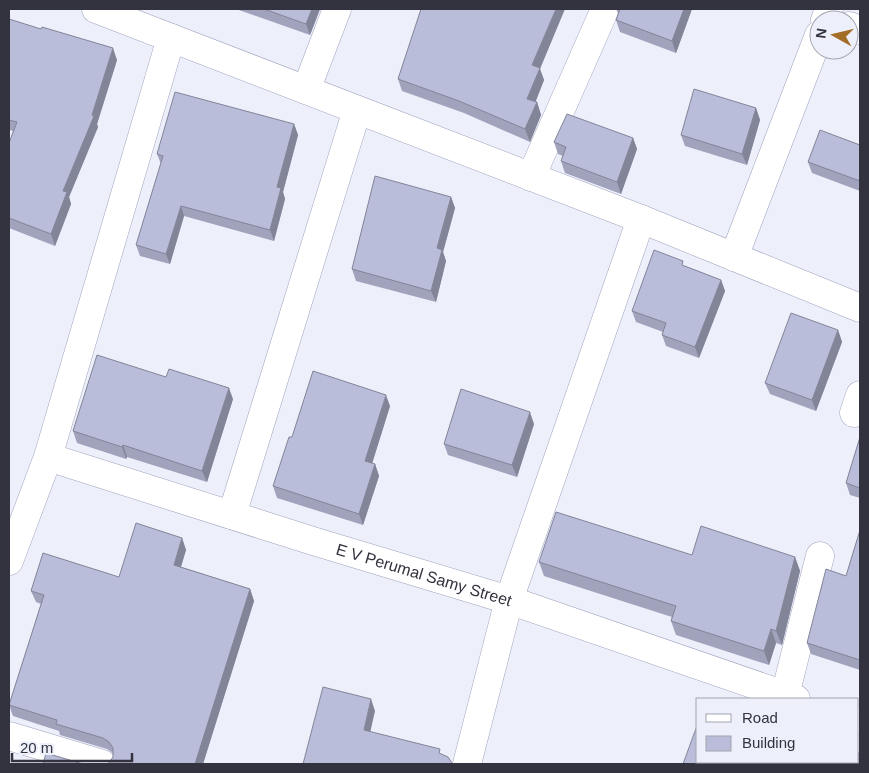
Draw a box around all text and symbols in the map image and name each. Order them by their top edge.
north arrow [809,10,859,60]
text: N [812,27,830,39]
street label: E V Perumal Samy Street [334,540,515,609]
legend [696,698,859,763]
text: Road [742,709,778,726]
scale bar [12,730,132,762]
text: Building [742,734,795,751]
text: 20 m [20,739,53,756]

